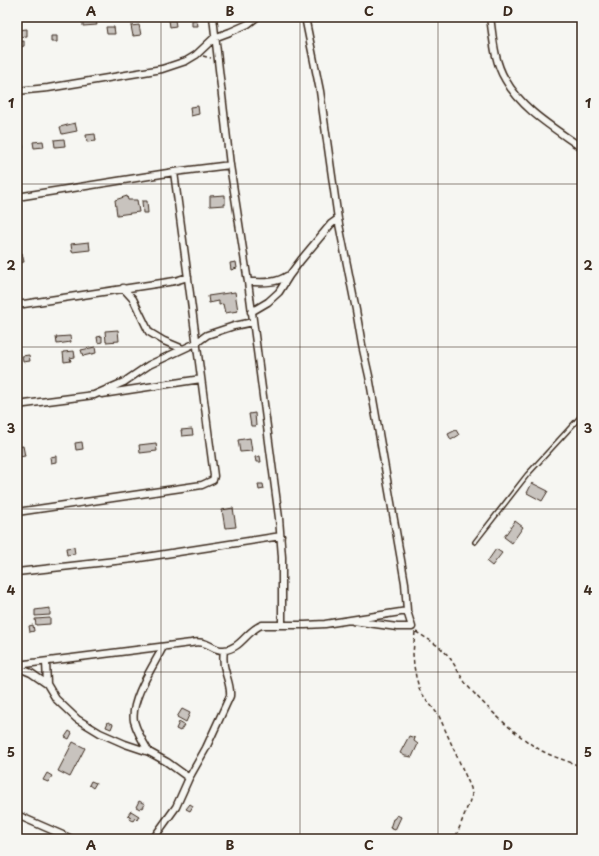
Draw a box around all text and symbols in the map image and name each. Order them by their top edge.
text: A [86,1,96,20]
text: B [226,1,235,20]
text: C [364,1,374,20]
text: D [503,1,513,20]
text: 1 [8,93,14,112]
text: 1 [585,93,591,112]
text: 2 [6,255,16,274]
text: 2 [583,255,593,274]
text: 3 [7,418,16,437]
text: 3 [584,418,593,437]
text: 4 [7,580,16,599]
text: 4 [584,580,593,599]
text: 5 [7,742,15,761]
text: 5 [584,742,592,761]
text: A [86,835,96,854]
text: B [226,835,235,854]
text: C [364,835,374,854]
text: D [503,835,513,854]

